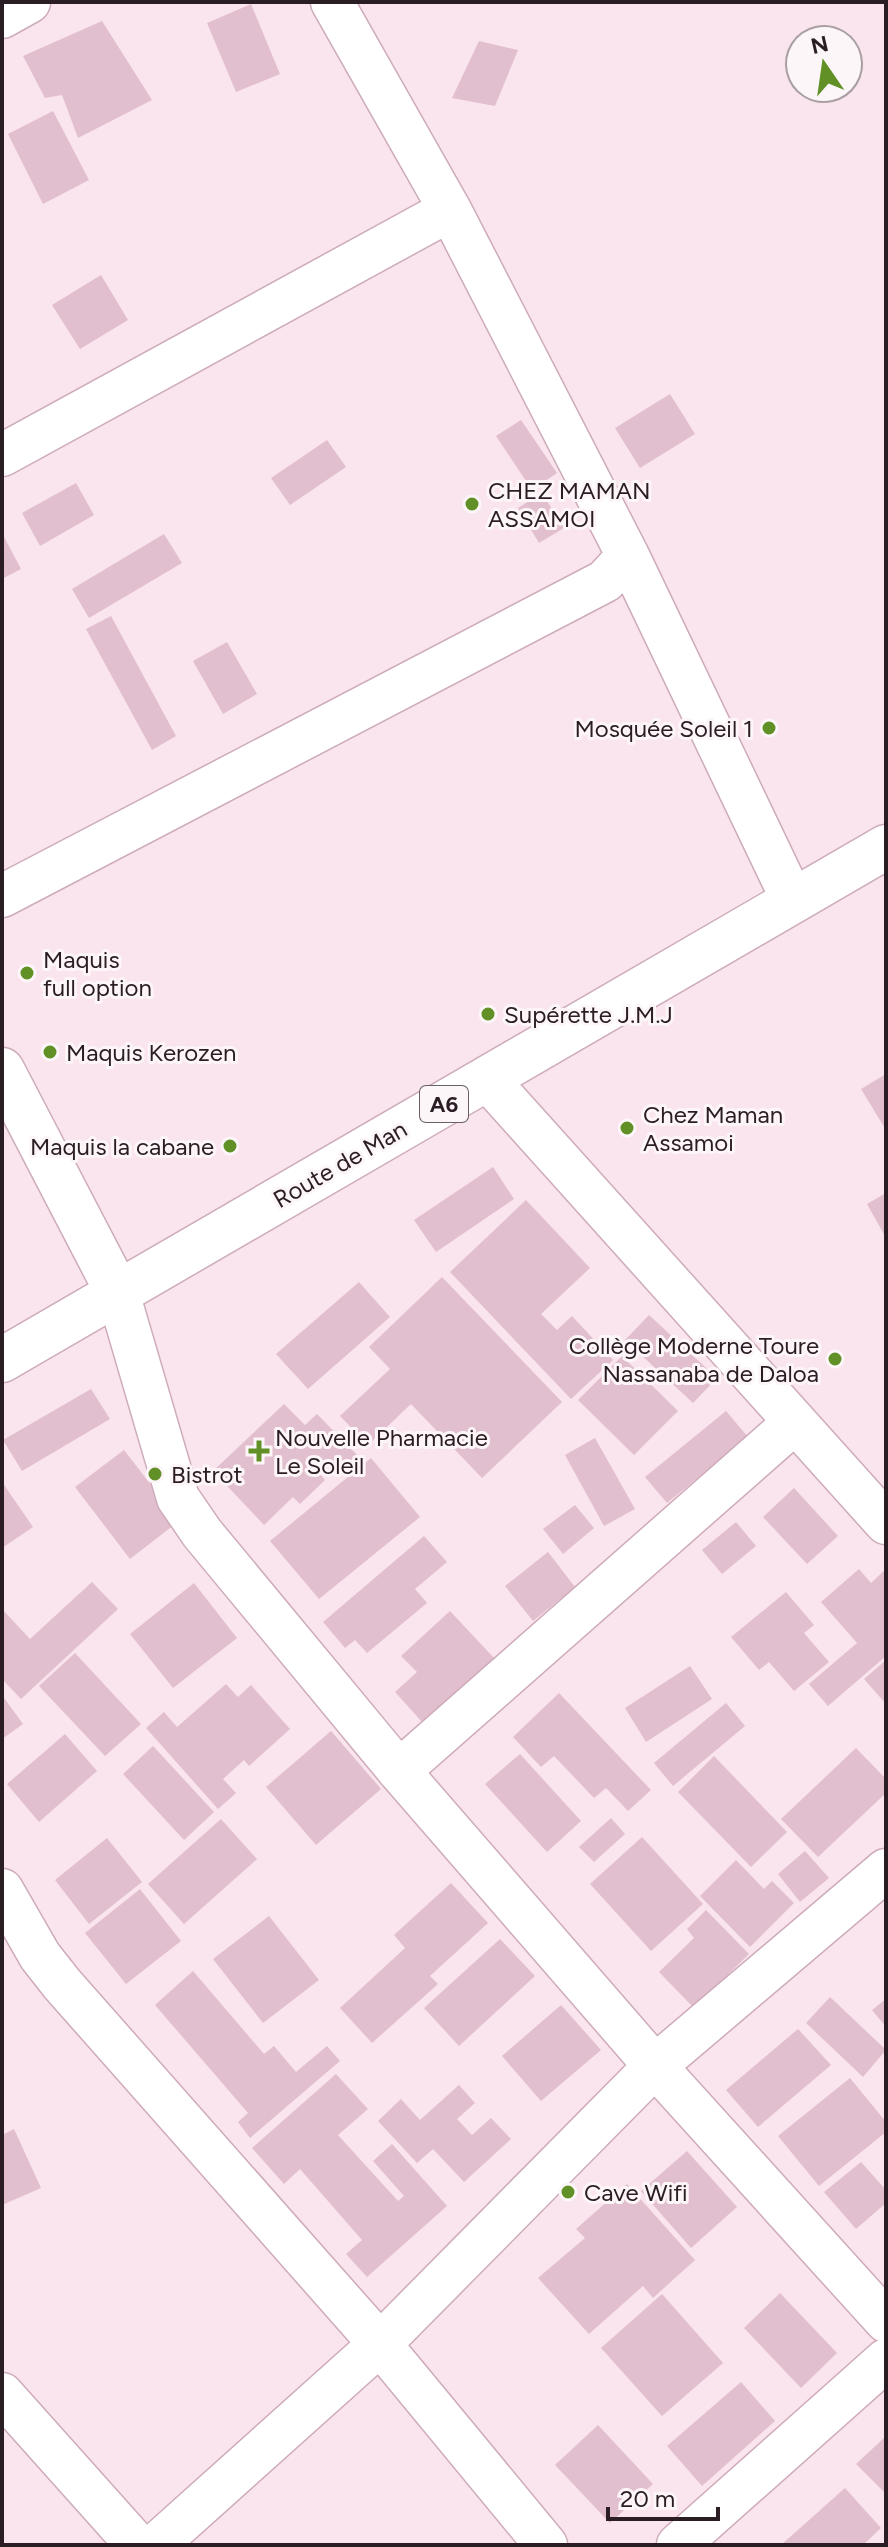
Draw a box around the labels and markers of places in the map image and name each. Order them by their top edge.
place label: CHEZ MAMAN ASSAMOI [488,476,651,533]
marker: CHEZ MAMAN ASSAMOI [463,495,481,513]
place label: Mosquée Soleil 1 [574,714,753,743]
marker: Mosquée Soleil 1 [760,719,778,737]
place label: Maquis full option [43,945,152,1002]
marker: Maquis full option [18,964,36,982]
place label: Supérette J.M.J [504,1000,673,1029]
marker: Supérette J.M.J [479,1005,497,1023]
place label: Maquis Kerozen [66,1038,236,1067]
marker: Maquis Kerozen [41,1043,59,1061]
place label: Chez Maman Assamoi [643,1100,783,1157]
marker: Chez Maman Assamoi [618,1119,636,1137]
place label: Maquis la cabane [30,1132,214,1161]
marker: Maquis la cabane [221,1137,239,1155]
place label: Collège Moderne Toure Nassanaba de Daloa [569,1331,819,1388]
marker: Collège Moderne Toure Nassanaba de Daloa [826,1350,844,1368]
place label: Nouvelle Pharmacie Le Soleil [275,1423,488,1480]
marker: Nouvelle Pharmacie Le Soleil [250,1442,268,1460]
place label: Bistrot [171,1460,243,1489]
marker: Bistrot [146,1465,164,1483]
place label: Cave Wifi [584,2178,688,2207]
marker: Cave Wifi [559,2183,577,2201]

